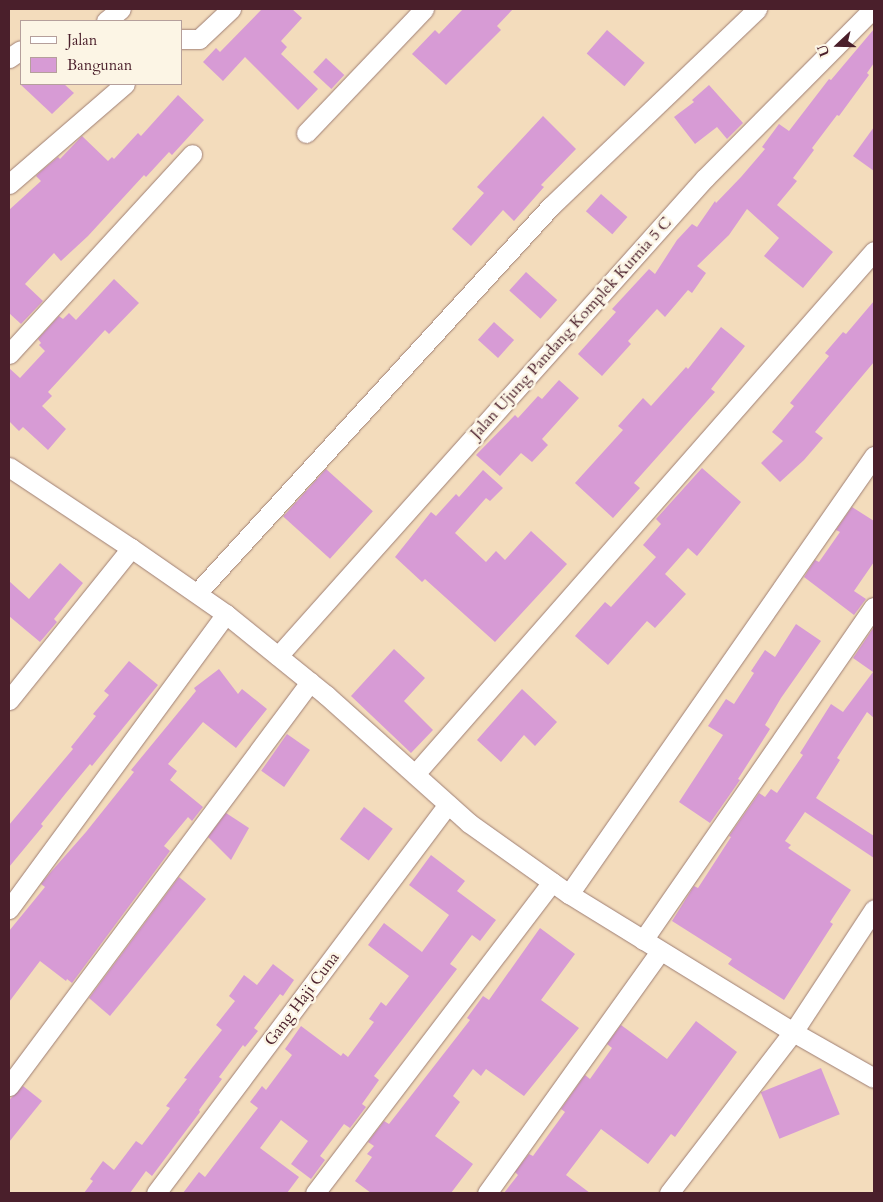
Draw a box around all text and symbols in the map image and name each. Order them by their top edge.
legend [20,20,182,85]
north arrow [813,20,863,70]
text: Jalan [67,30,97,50]
text: U [813,42,834,59]
text: Bangunan [67,55,132,75]
street label: Jalan Ujung Pandang Komplek Kurnia 5 C [466,213,676,443]
street label: Gang Haji Cuna [260,948,344,1050]

